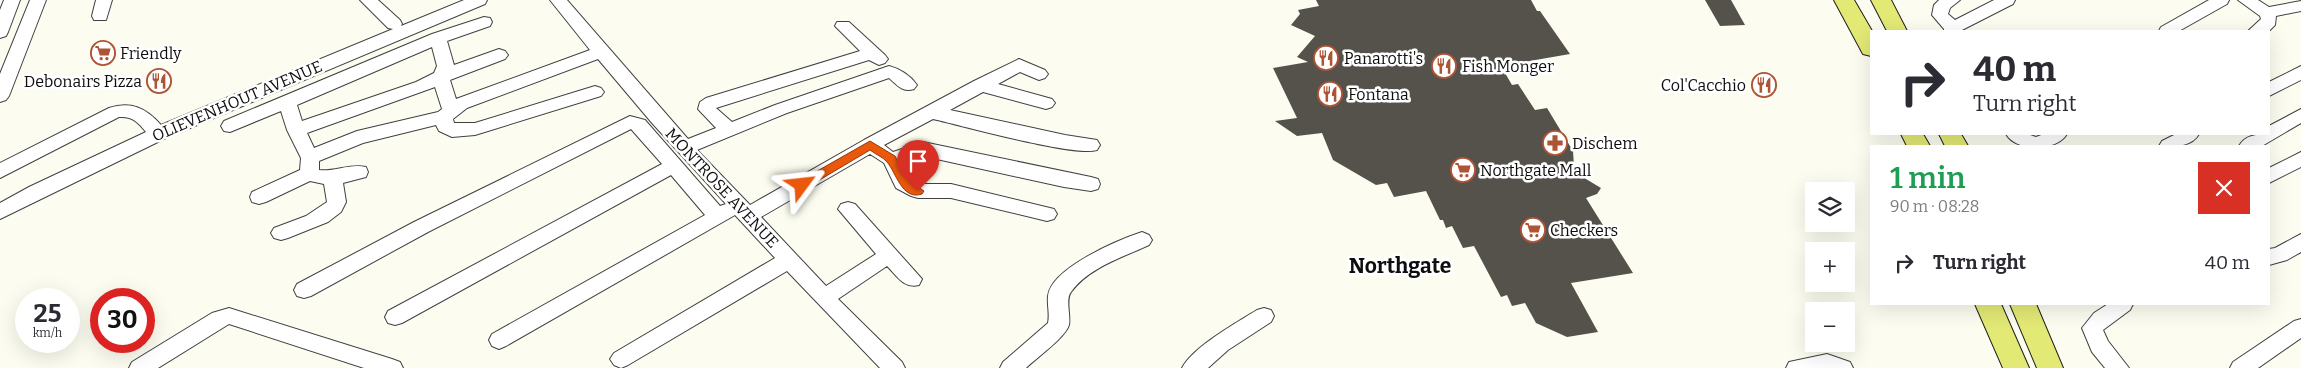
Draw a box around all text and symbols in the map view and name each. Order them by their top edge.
supermarket icon: Friendly [90,40,116,66]
place label: Friendly [120,44,182,63]
restaurant icon: Panarotti's [1313,45,1339,71]
text: 40 m [1973,48,2056,90]
place label: Panarotti's [1344,49,1423,68]
icon: right [1890,50,1955,115]
restaurant icon: Fish Monger [1431,53,1457,79]
street label: OLIEVENHOUT AVENUE [149,56,325,146]
place label: Fish Monger [1462,57,1554,76]
restaurant icon: Debonairs Pizza [146,68,172,94]
place label: Debonairs Pizza [24,72,142,91]
restaurant icon: Col'Cacchio [1751,72,1777,98]
place label: Col'Cacchio [1661,76,1746,95]
restaurant icon: Fontana [1317,81,1343,107]
place label: Fontana [1348,85,1409,104]
text: Turn right [1973,90,2076,117]
street label: MONTROSE AVENUE [662,124,782,252]
pharmacy icon: Dischem [1542,130,1568,156]
place label: Dischem [1572,134,1638,153]
pin [897,140,939,191]
icon: arrive [904,147,932,175]
supermarket icon: Northgate Mall [1450,157,1476,183]
position arrow [775,158,827,210]
text: 1 min [1890,160,1965,196]
place label: Northgate Mall [1480,161,1592,180]
button: close [2198,162,2250,214]
map controls [1805,182,1855,352]
button: layers [1805,182,1855,232]
text: 90 m · 08:28 [1890,197,1979,216]
supermarket icon: Checkers [1520,217,1546,243]
place label: Checkers [1550,221,1618,240]
button: + [1805,242,1855,292]
icon: right [1890,249,1918,277]
text: Turn right [1933,251,2026,274]
text: 40 m [2205,251,2250,274]
district label: Northgate [1349,253,1451,279]
speed limit sign: 30 [90,288,155,353]
text: 25 [34,299,61,329]
button: − [1805,302,1855,352]
text: km/h [33,326,62,340]

